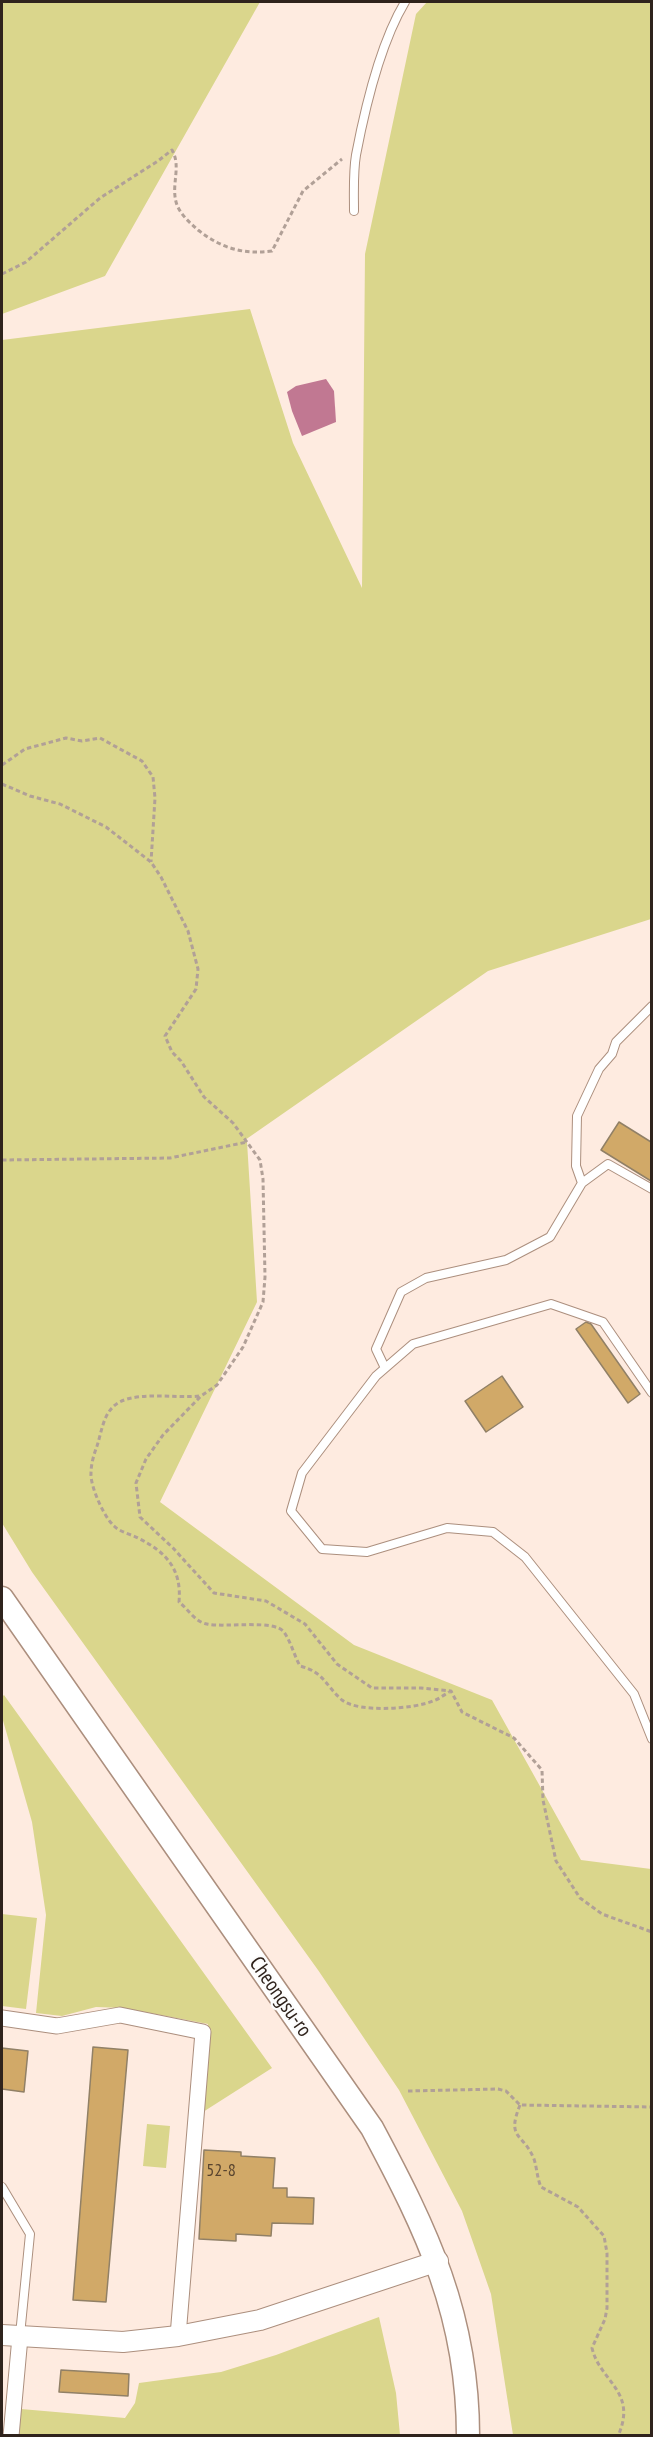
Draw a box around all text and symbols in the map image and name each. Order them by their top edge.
street label: Cheongsu-ro [243,1952,317,2042]
house number: 52-8 [206,2160,236,2182]

